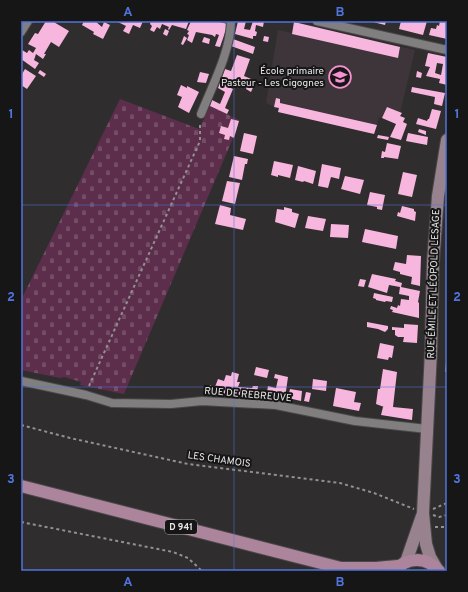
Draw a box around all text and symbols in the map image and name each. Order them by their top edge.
text: A [123,5,133,21]
text: B [336,5,345,21]
school or university icon: École primaire Pasteur - Les Cigognes [327,64,353,90]
place label: École primaire Pasteur - Les Cigognes [221,65,324,90]
text: 1 [8,107,14,123]
text: 1 [454,107,460,123]
street label: RUE ÉMILE ET LÉOPOLD LESAGE [425,209,443,359]
text: 2 [7,290,15,306]
text: 2 [453,290,461,306]
street label: RUE DE REBREUVE [204,385,292,405]
street label: LES CHAMOIS [187,449,251,471]
text: 3 [7,472,15,488]
text: 3 [453,472,461,488]
road number: D 941 [165,520,197,534]
text: A [123,575,133,591]
text: B [336,575,345,591]

